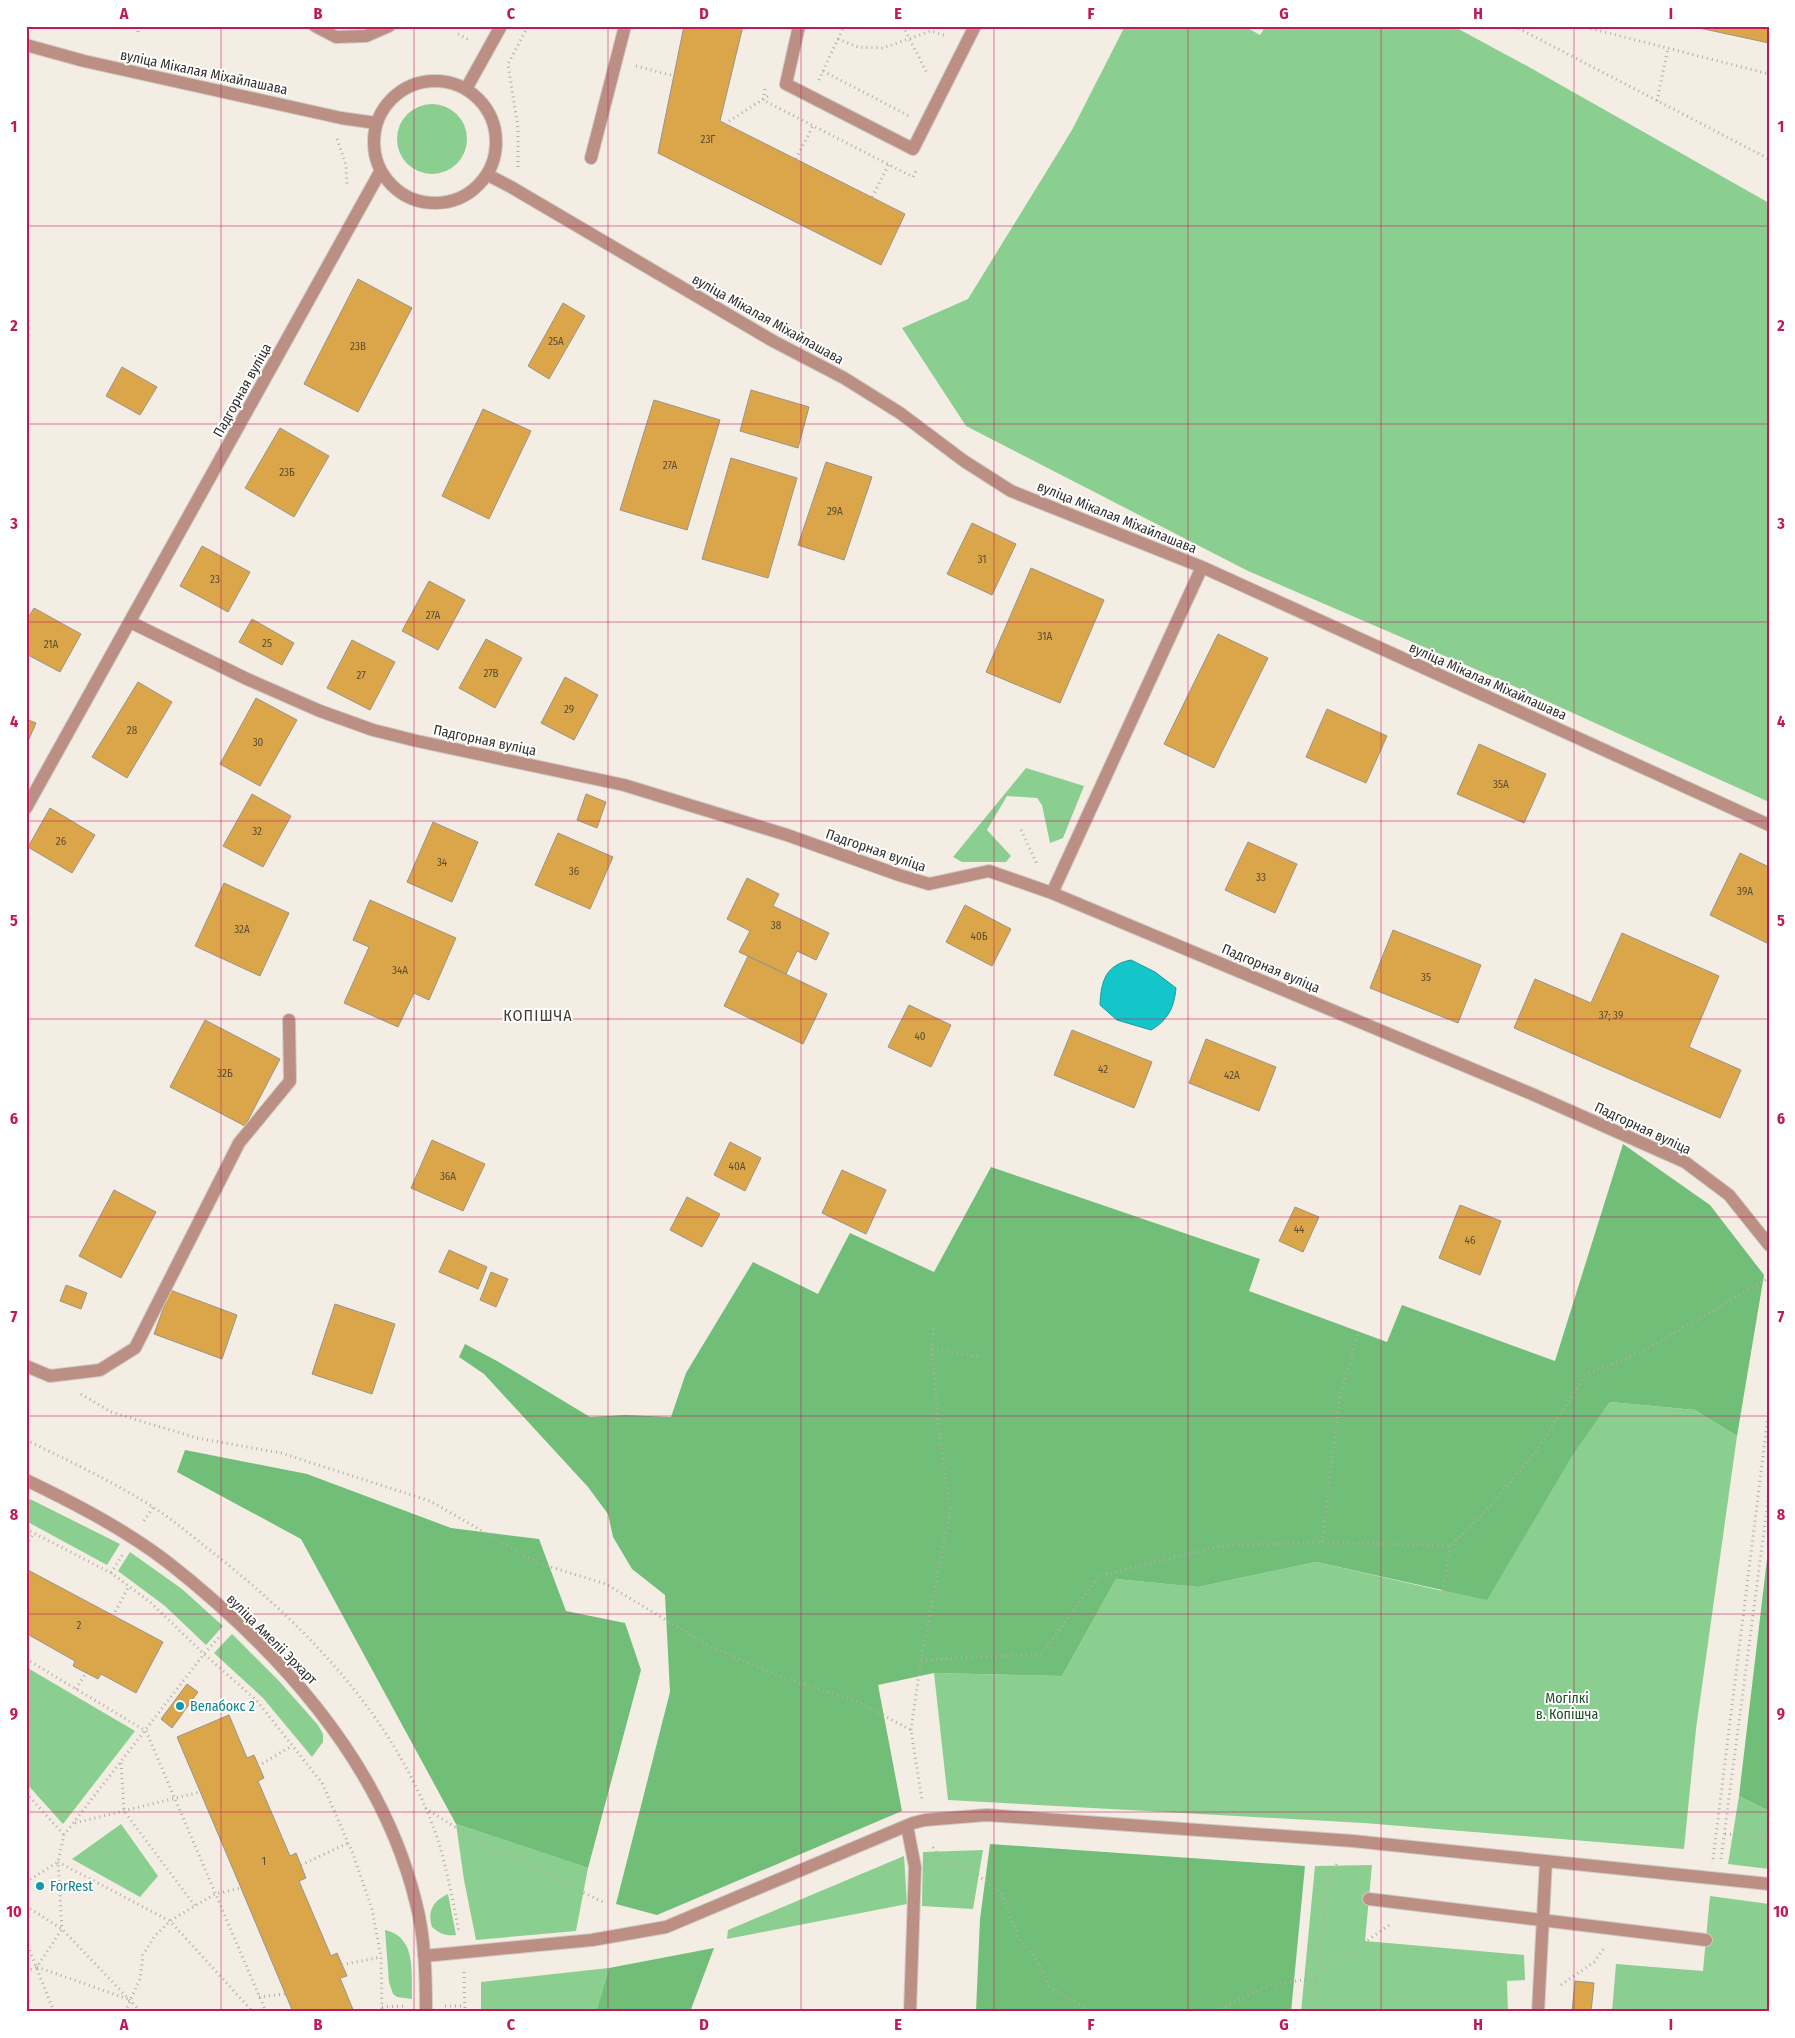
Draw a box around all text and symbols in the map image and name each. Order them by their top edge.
text: A [119,4,129,23]
text: B [314,4,323,23]
text: C [507,4,516,23]
text: D [699,4,709,23]
text: E [894,4,902,23]
text: F [1087,4,1095,23]
text: G [1279,4,1289,23]
text: H [1473,4,1483,23]
text: I [1669,4,1673,23]
street label: вуліца Мікалая Міхайлашава [119,46,289,99]
text: 1 [11,117,17,136]
text: 1 [1778,117,1784,136]
house number: 23Г [701,133,715,146]
street label: вуліца Мікалая Міхайлашава [689,271,847,368]
text: 2 [9,316,18,335]
text: 2 [1776,316,1785,335]
house number: 25А [548,335,564,348]
street label: Падгорная вуліца [210,340,275,440]
house number: 23В [350,340,366,353]
house number: 27А [663,459,678,472]
house number: 23Б [279,466,295,479]
street label: вуліца Мікалая Міхайлашава [1034,478,1199,557]
house number: 29А [827,505,843,518]
text: 3 [9,514,18,533]
text: 3 [1776,514,1785,533]
house number: 31 [978,553,987,566]
house number: 23 [210,573,220,586]
house number: 27А [426,609,441,622]
house number: 31А [1038,630,1053,643]
house number: 25 [262,637,272,650]
house number: 21А [44,638,59,651]
street label: вуліца Мікалая Міхайлашава [1406,639,1569,724]
house number: 27В [483,667,499,680]
house number: 27 [356,669,366,682]
house number: 29 [564,703,574,716]
text: 4 [10,712,18,731]
text: 4 [1777,712,1785,731]
street label: Падгорная вуліца [432,721,538,760]
house number: 28 [127,724,138,737]
house number: 30 [253,736,264,749]
house number: 35А [1493,778,1509,791]
house number: 32 [252,825,262,838]
street label: Падгорная вуліца [824,825,928,876]
house number: 26 [56,835,67,848]
house number: 34 [437,856,448,869]
house number: 36 [569,865,580,878]
house number: 33 [1256,871,1266,884]
house number: 39А [1737,885,1753,898]
text: 5 [10,911,18,930]
text: 5 [1777,911,1785,930]
house number: 38 [771,919,782,932]
house number: 32А [234,923,250,936]
house number: 40Б [971,930,988,943]
street label: Падгорная вуліца [1219,940,1322,997]
house number: 34А [392,964,408,977]
house number: 35 [1421,971,1431,984]
district label: КОПІШЧА [503,1006,573,1025]
house number: 37; 39 [1599,1009,1623,1022]
house number: 40 [914,1030,926,1043]
house number: 42 [1098,1063,1108,1076]
house number: 32Б [217,1067,233,1080]
house number: 42А [1224,1069,1240,1082]
street label: Падгорная вуліца [1592,1099,1694,1158]
text: 6 [10,1109,18,1128]
text: 6 [1777,1109,1785,1128]
house number: 40А [729,1160,746,1173]
house number: 36А [440,1170,456,1183]
house number: 44 [1294,1223,1305,1236]
house number: 46 [1465,1234,1476,1247]
text: 7 [11,1307,18,1326]
text: 7 [1778,1307,1785,1326]
text: 8 [10,1505,19,1524]
text: 8 [1777,1505,1786,1524]
street label: вуліца Амеліі Эрхарт [223,1591,321,1688]
house number: 2 [77,1619,82,1632]
park label: Могілкі в. Копішча [1536,1690,1598,1723]
place label: Велабокс 2 [190,1698,255,1715]
marker: Велабокс 2 [174,1700,186,1712]
text: 9 [10,1704,18,1723]
text: 9 [1777,1704,1785,1723]
house number: 1 [262,1855,266,1868]
place label: ForRest [50,1878,93,1895]
marker: ForRest [34,1880,46,1892]
text: 10 [6,1902,22,1921]
text: 10 [1773,1902,1789,1921]
text: A [119,2015,129,2034]
text: B [314,2015,323,2034]
text: C [507,2015,516,2034]
text: D [699,2015,709,2034]
text: E [894,2015,902,2034]
text: F [1087,2015,1095,2034]
text: G [1279,2015,1289,2034]
text: H [1473,2015,1483,2034]
text: I [1669,2015,1673,2034]

